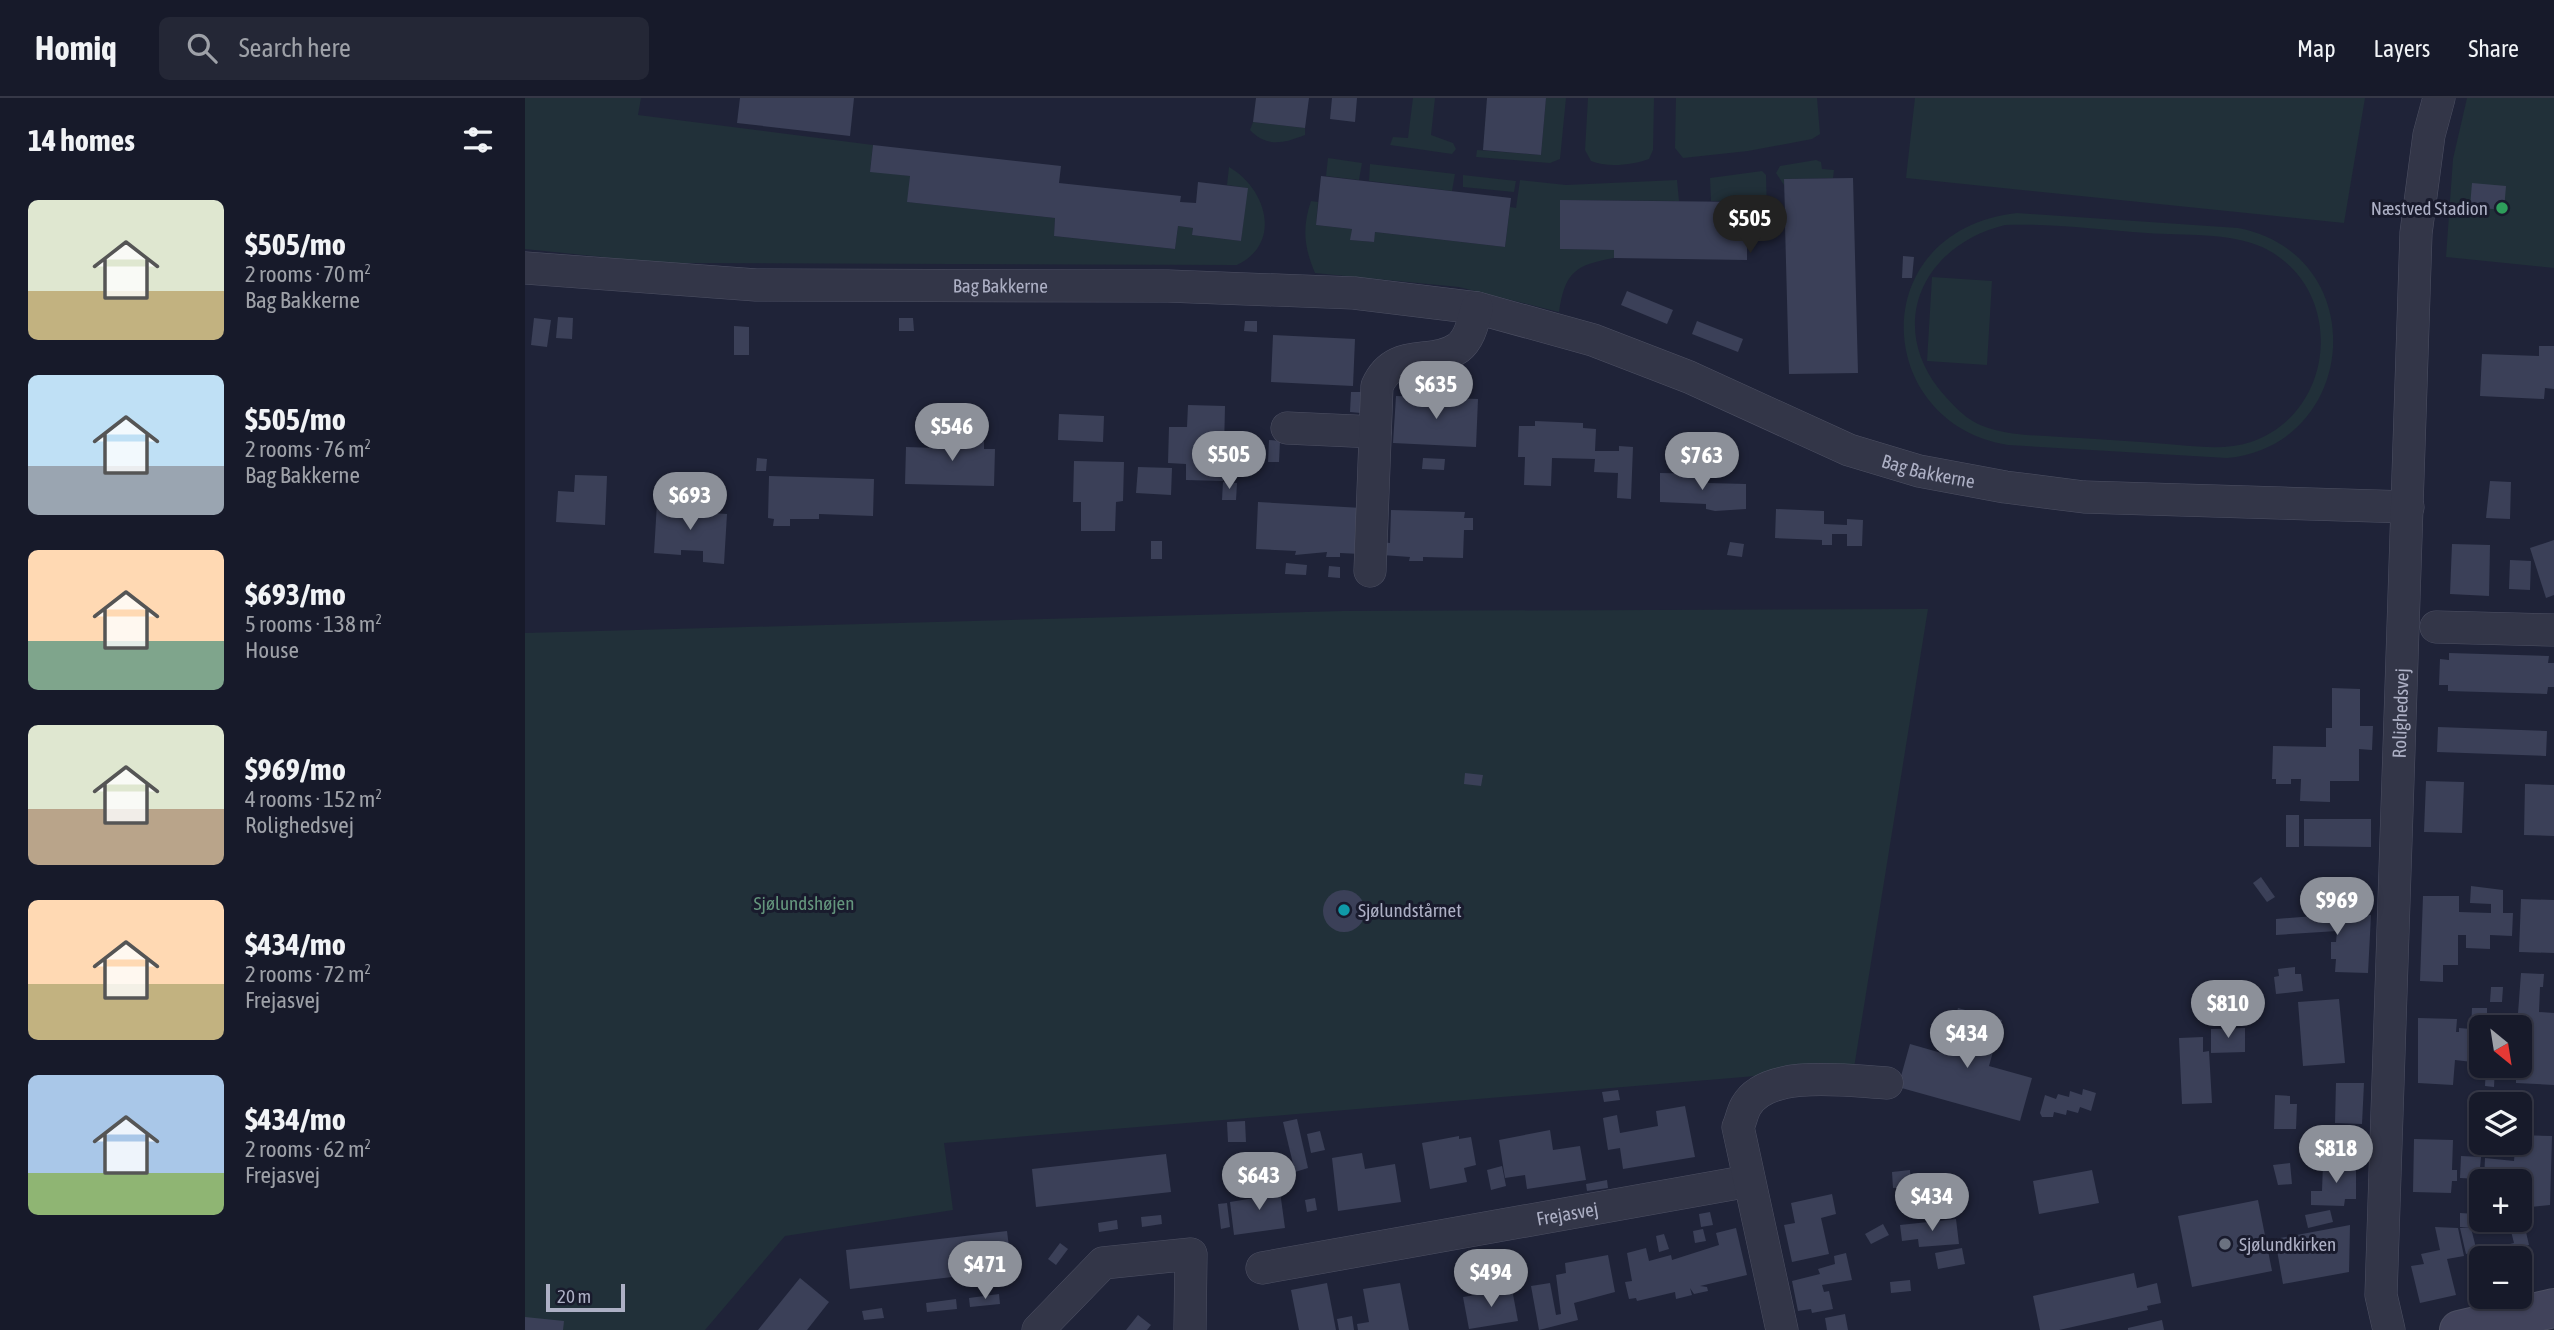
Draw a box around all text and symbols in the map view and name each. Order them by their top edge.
search box [159,17,649,80]
text: Homiq [35,29,117,67]
icon: search [183,29,221,67]
text: Search here [239,33,351,63]
text: Map [2297,35,2336,62]
text: Layers [2374,35,2430,62]
text: Share [2468,35,2519,62]
icon: filters [459,121,497,159]
text: 14 homes [28,123,135,157]
pin: $505 [1709,195,1791,255]
place label: Næstved Stadion [2371,197,2488,219]
marker: Næstved Stadion [2494,200,2510,216]
text: $505 [1729,205,1771,231]
text: $505/mo [245,227,346,261]
icon: home [84,228,168,312]
text: 2 rooms · 70 m² [245,261,371,287]
street label: Bag Bakkerne [953,274,1048,297]
text: Bag Bakkerne [245,287,360,313]
pin: $635 [1395,362,1477,421]
text: $635 [1415,371,1457,397]
text: $505/mo [245,402,346,436]
icon: home [84,403,168,487]
pin: $546 [911,404,993,463]
text: $546 [931,413,973,439]
pin: $505 [1188,432,1270,491]
pin: $763 [1661,432,1743,492]
text: 2 rooms · 76 m² [245,436,371,462]
text: $505 [1208,441,1250,467]
text: $763 [1681,442,1723,468]
street label: Bag Bakkerne [1879,449,1977,492]
text: Bag Bakkerne [245,462,360,488]
pin: $693 [649,472,731,532]
text: $693 [669,482,711,508]
text: $693/mo [245,577,346,611]
icon: home [84,578,168,662]
text: 5 rooms · 138 m² [245,611,382,637]
text: House [245,637,299,663]
street label: Rolighedsvej [2388,668,2413,759]
text: $969/mo [245,752,346,786]
icon: home [84,753,168,837]
text: 4 rooms · 152 m² [245,786,382,812]
text: Rolighedsvej [245,812,354,838]
pin: $969 [2296,878,2378,937]
text: $969 [2316,887,2358,913]
park label: Sjølundshøjen [754,892,854,914]
place label: Sjølundstårnet [1358,899,1462,921]
marker: Sjølundstårnet [1336,902,1352,918]
text: $434/mo [245,927,346,961]
icon: home [84,928,168,1012]
text: 2 rooms · 72 m² [245,961,371,987]
pin: $810 [2187,981,2269,1040]
text: Frejasvej [245,987,320,1013]
text: $810 [2207,990,2249,1016]
pin: $434 [1926,1010,2008,1070]
north arrow [2469,1015,2532,1078]
map controls [2469,1015,2532,1309]
text: $434 [1946,1020,1988,1046]
button: layers [2469,1092,2532,1155]
text: $434/mo [245,1102,346,1136]
icon: home [84,1103,168,1187]
pin: $818 [2295,1126,2377,1185]
text: $818 [2315,1135,2357,1161]
text: 2 rooms · 62 m² [245,1136,371,1162]
pin: $643 [1218,1152,1300,1212]
text: Frejasvej [245,1162,320,1188]
text: $643 [1238,1162,1280,1188]
button: + [2469,1169,2532,1232]
pin: $434 [1891,1174,1973,1233]
text: $434 [1911,1183,1953,1209]
street label: Frejasvej [1535,1197,1600,1230]
place label: Sjølundkirken [2239,1233,2336,1255]
marker: Sjølundkirken [2217,1236,2233,1252]
pin: $471 [944,1242,1026,1301]
button: − [2469,1246,2532,1309]
pin: $494 [1450,1250,1532,1309]
text: $471 [964,1251,1006,1277]
text: $494 [1470,1259,1512,1285]
scale bar [546,1281,625,1313]
text: 20 m [557,1285,591,1307]

